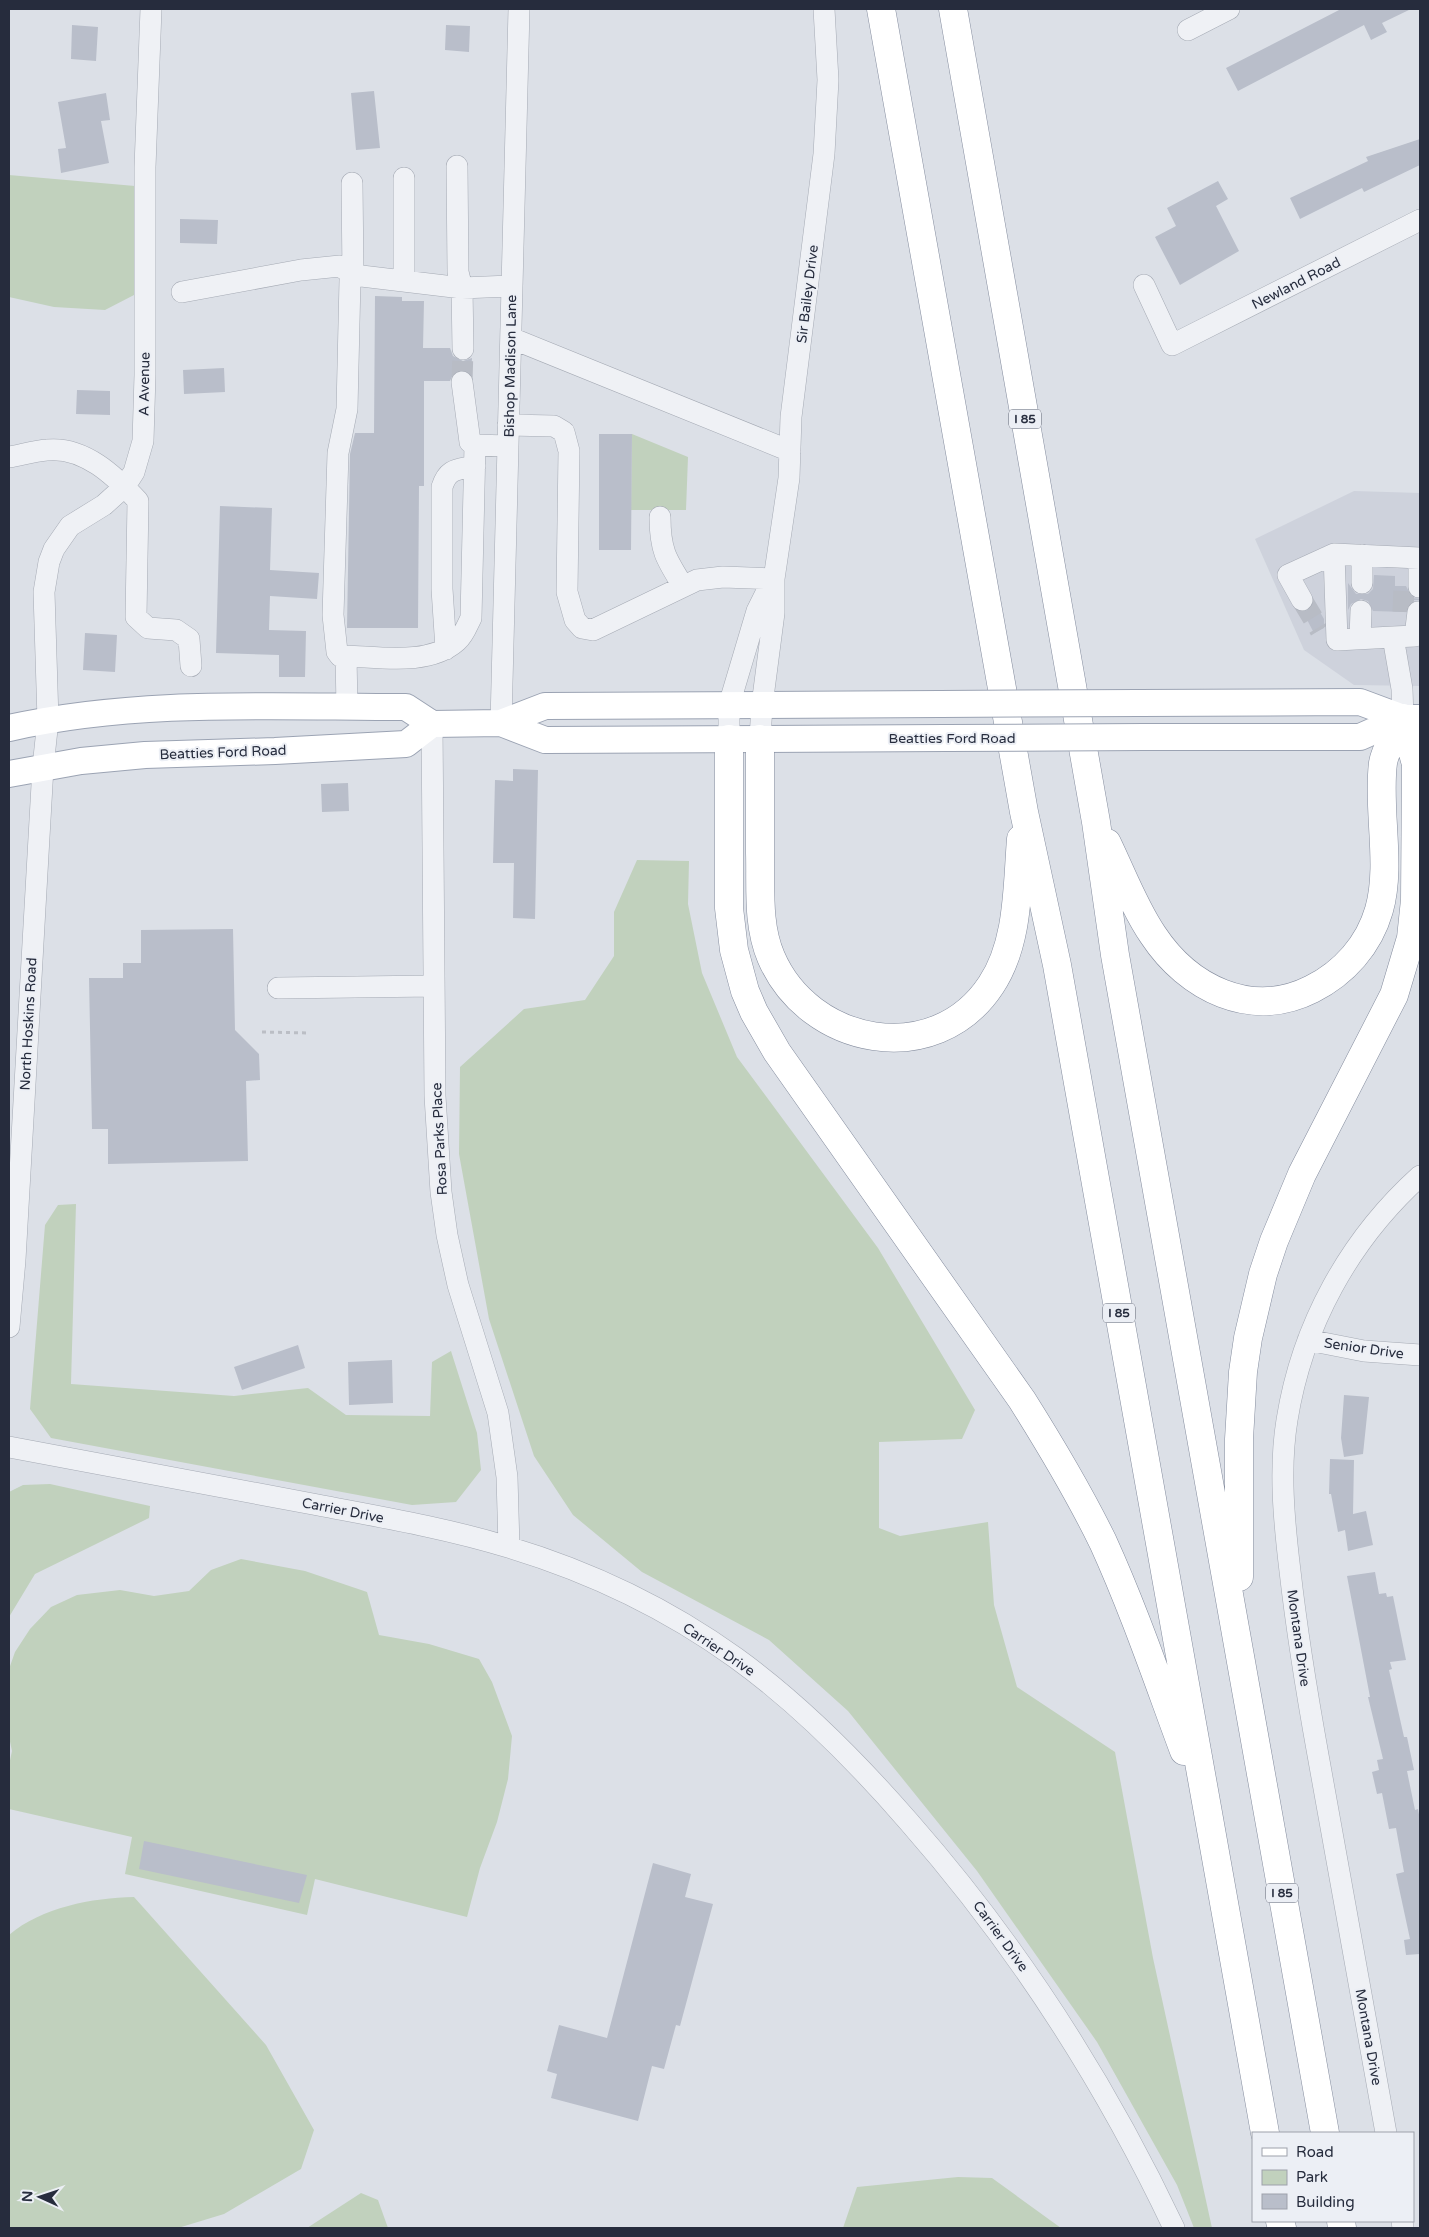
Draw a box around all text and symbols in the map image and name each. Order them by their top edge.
street label: Sir Bailey Drive [793,244,822,344]
street label: Newland Road [1249,254,1344,313]
street label: Bishop Madison Lane [501,294,520,438]
street label: A Avenue [135,352,154,416]
road number: I 85 [1009,409,1041,428]
street label: Beatties Ford Road [889,730,1016,747]
street label: Beatties Ford Road [159,742,287,763]
street label: North Hoskins Road [17,957,40,1091]
street label: Rosa Parks Place [428,1082,451,1196]
road number: I 85 [1103,1304,1135,1322]
street label: Senior Drive [1323,1334,1405,1363]
street label: Carrier Drive [300,1494,385,1527]
street label: Montana Drive [1283,1588,1314,1688]
street label: Carrier Drive [679,1619,758,1680]
road number: I 85 [1266,1884,1298,1902]
street label: Carrier Drive [969,1898,1032,1975]
street label: Montana Drive [1352,1987,1385,2087]
legend [1252,2132,1414,2222]
text: Road [1296,2143,1334,2161]
text: Park [1296,2168,1328,2186]
north arrow [15,2172,65,2222]
text: N [19,2190,36,2202]
text: Building [1296,2193,1355,2211]

